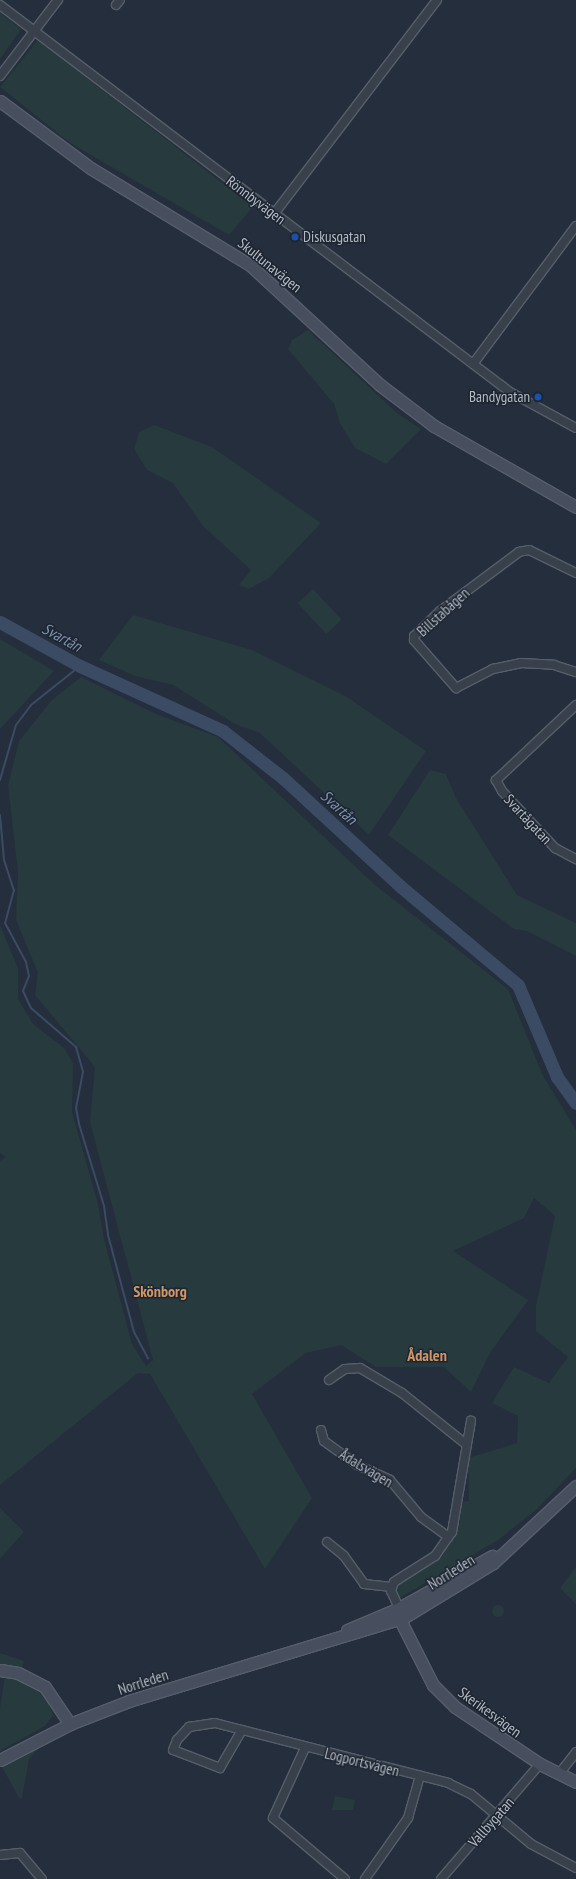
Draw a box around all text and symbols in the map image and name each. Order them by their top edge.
street label: Rönnbyvägen [223,172,289,228]
place label: Diskusgatan [303,228,366,246]
marker: Diskusgatan [290,232,300,242]
street label: Skultunavägen [235,234,305,296]
place label: Bandygatan [469,388,530,406]
marker: Bandygatan [533,392,543,402]
street label: Billstabågen [413,584,473,640]
water label: Svartån [39,618,85,656]
water label: Svartån [317,786,361,828]
street label: Svartågatan [500,790,556,848]
district label: Skönborg [133,1281,187,1301]
district label: Ådalen [407,1345,447,1365]
street label: Ådalsvägen [336,1445,396,1491]
street label: Norrleden [424,1551,478,1593]
street label: Norrleden [116,1665,170,1699]
street label: Skerikesvägen [455,1683,525,1741]
street label: Logportsvägen [323,1744,401,1780]
street label: Vallbygatan [464,1793,518,1851]

